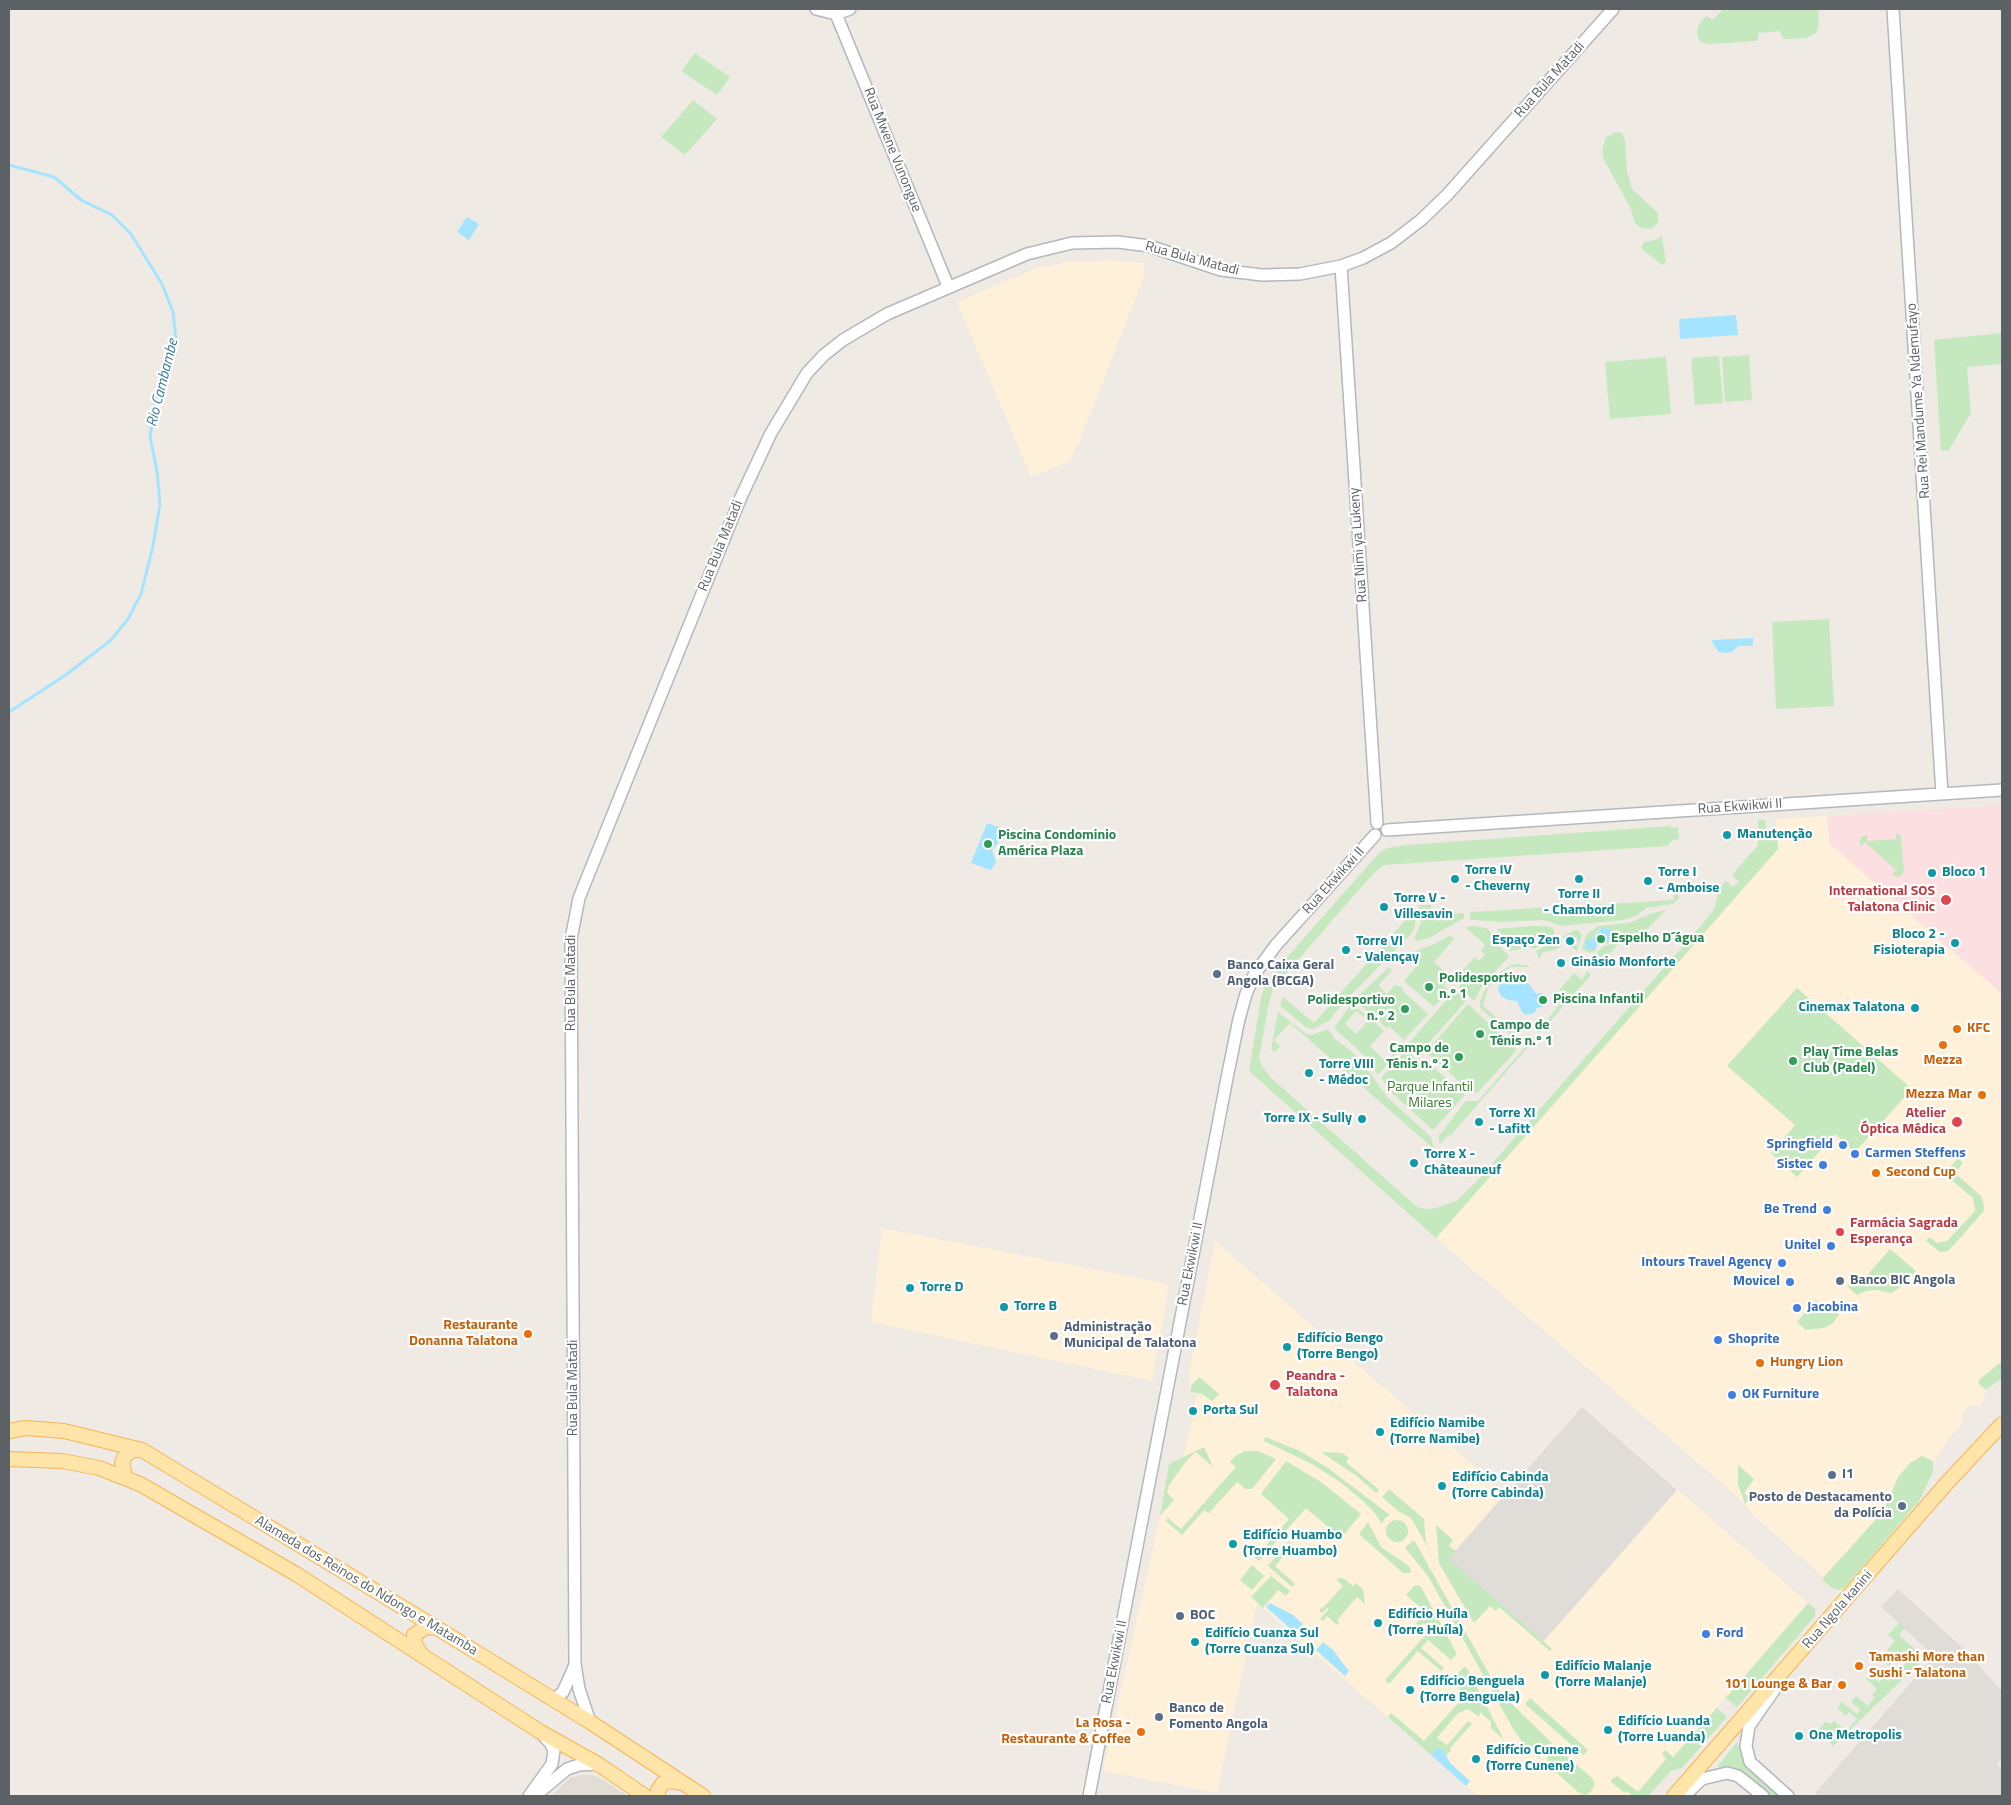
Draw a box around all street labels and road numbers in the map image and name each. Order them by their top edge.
street label: Rua Bula Matadi [1511,38,1589,122]
street label: Rua Mwene Vunongue [859,85,925,215]
street label: Rua Bula Matadi [1143,238,1241,280]
street label: Rua Rei Mandume Ya Ndemufayo [1904,303,1934,499]
street label: Rua Nimi ya Lukeny [1347,487,1371,603]
street label: Rua Bula Matadi [695,498,747,594]
street label: Rua Ekwikwi II [1697,796,1783,818]
street label: Rua Ekwikwi II [1299,844,1369,918]
street label: Rua Bula Matadi [564,935,580,1031]
street label: Rua Ekwikwi II [1175,1221,1207,1307]
street label: Rua Bula Matadi [566,1340,582,1436]
street label: Alameda dos Reinos do Ndongo e Matamba [252,1513,480,1659]
street label: Rua Ngola kanini [1799,1567,1877,1653]
street label: Rua Ekwikwi II [1099,1619,1131,1705]

